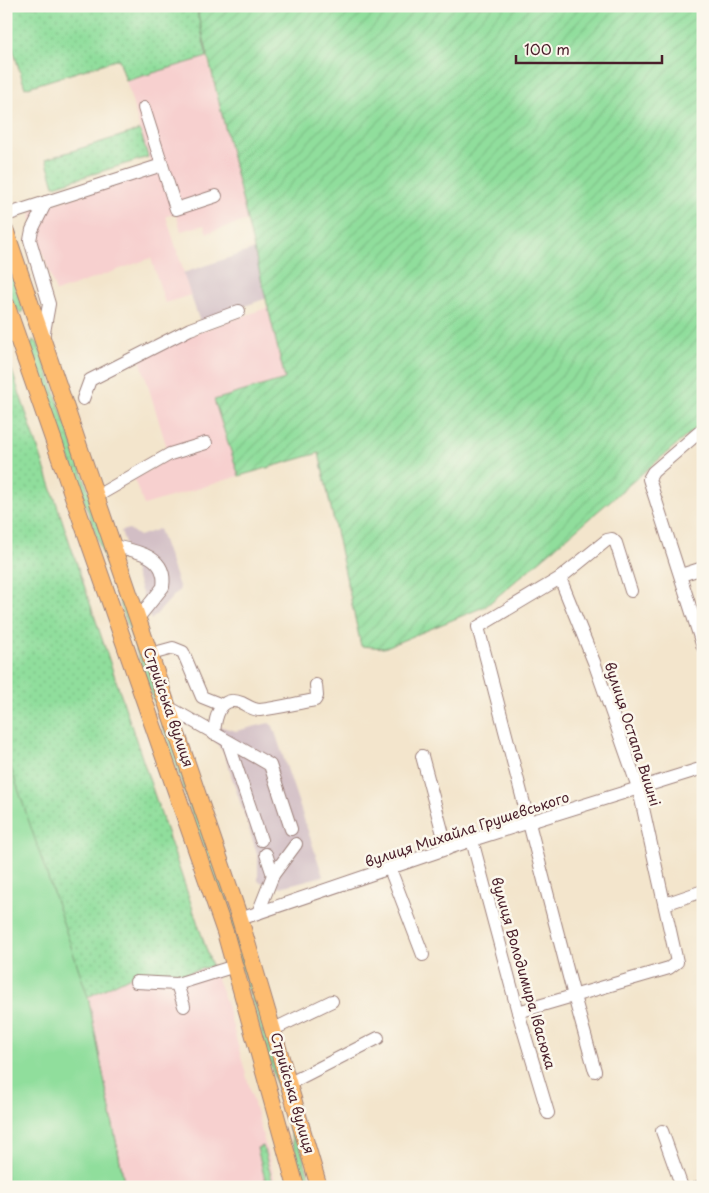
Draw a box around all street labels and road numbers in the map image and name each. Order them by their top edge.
street label: Стрийська вулиця [139,644,199,770]
street label: вулиця Остапа Вишні [600,659,666,809]
street label: вулиця Михайла Грушевського [362,786,572,872]
street label: вулиця Володимира Івасюка [486,874,562,1072]
street label: Стрийська вулиця [266,1030,320,1156]

